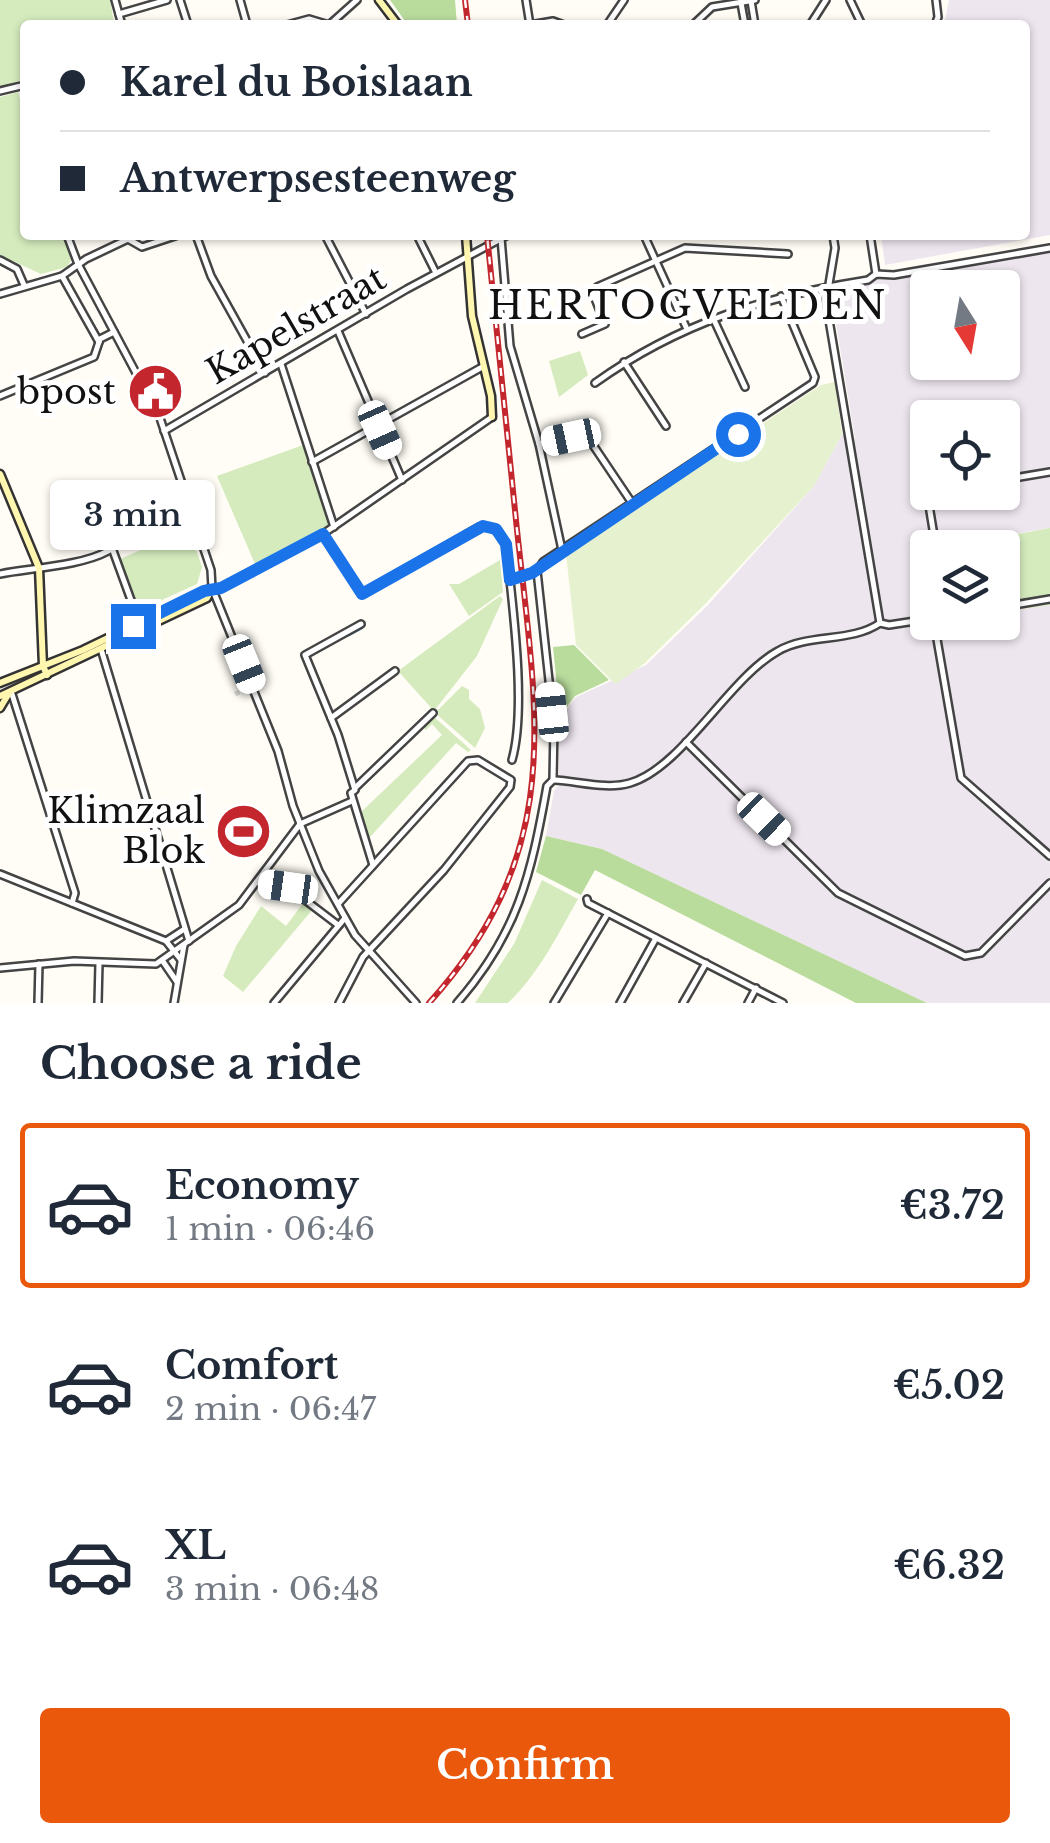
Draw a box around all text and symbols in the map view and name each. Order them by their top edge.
text: Karel du Boislaan [120,59,473,106]
text: Antwerpsesteenweg [120,155,516,202]
street label: Kapelstraat [199,256,393,393]
north arrow [910,270,1020,380]
map controls [910,270,1020,640]
district label: HERTOGVELDEN [488,282,888,329]
public building icon: bpost [125,362,185,422]
place label: bpost [16,370,116,413]
car [354,396,406,464]
button: locate [910,400,1020,510]
route start [716,412,761,457]
car [539,416,603,458]
callout: 3 min [51,481,216,551]
text: 3 min [83,495,182,535]
button: layers [910,530,1020,640]
route end [111,604,156,649]
car [219,631,269,697]
car [534,681,570,743]
car [732,787,796,851]
place label: Klimzaal Blok [47,789,205,872]
sports icon: Klimzaal Blok [214,801,274,861]
car [256,868,320,906]
text: Choose a ride [40,1035,362,1091]
icon: car [45,1161,135,1251]
text: Economy [165,1162,359,1209]
text: €3.72 [899,1182,1005,1229]
text: 1 min · 06:46 [165,1209,375,1249]
icon: car [45,1341,135,1431]
text: Comfort [165,1342,338,1389]
text: €5.02 [893,1362,1005,1409]
text: 2 min · 06:47 [165,1389,376,1429]
icon: car [45,1521,135,1611]
text: XL [165,1522,226,1569]
text: €6.32 [893,1542,1005,1589]
text: 3 min · 06:48 [165,1569,379,1609]
button: Confirm [40,1708,1010,1823]

